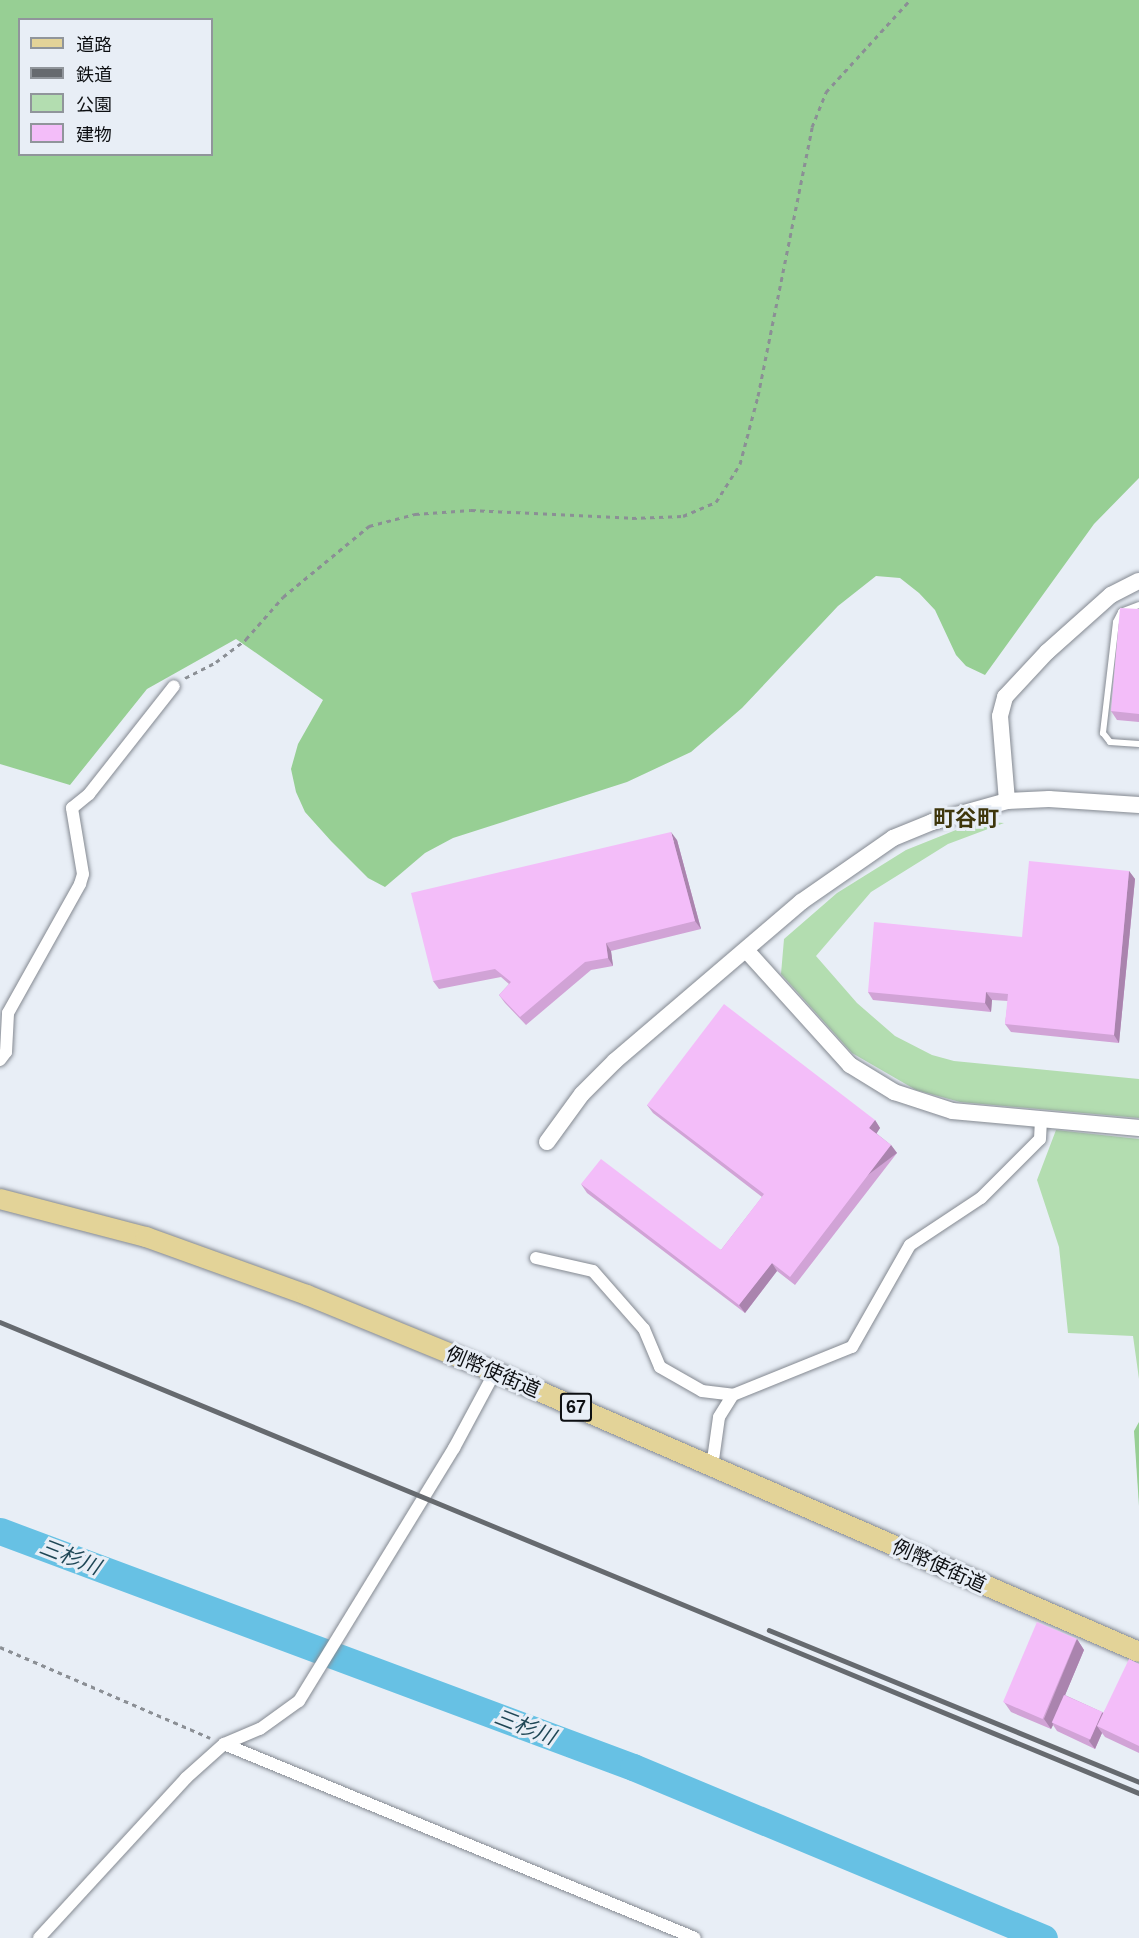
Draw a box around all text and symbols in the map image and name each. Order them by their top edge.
legend [18,18,213,156]
text: 道路 [76,35,112,55]
text: 鉄道 [76,65,112,85]
text: 公園 [76,95,112,115]
text: 建物 [76,125,112,145]
district label: 町谷町 [933,806,999,832]
street label: 例幣使街道 [442,1341,544,1403]
road number: 67 [560,1392,592,1422]
water label: 三杉川 [36,1534,104,1580]
street label: 例幣使街道 [888,1535,990,1597]
water label: 三杉川 [491,1704,559,1750]

